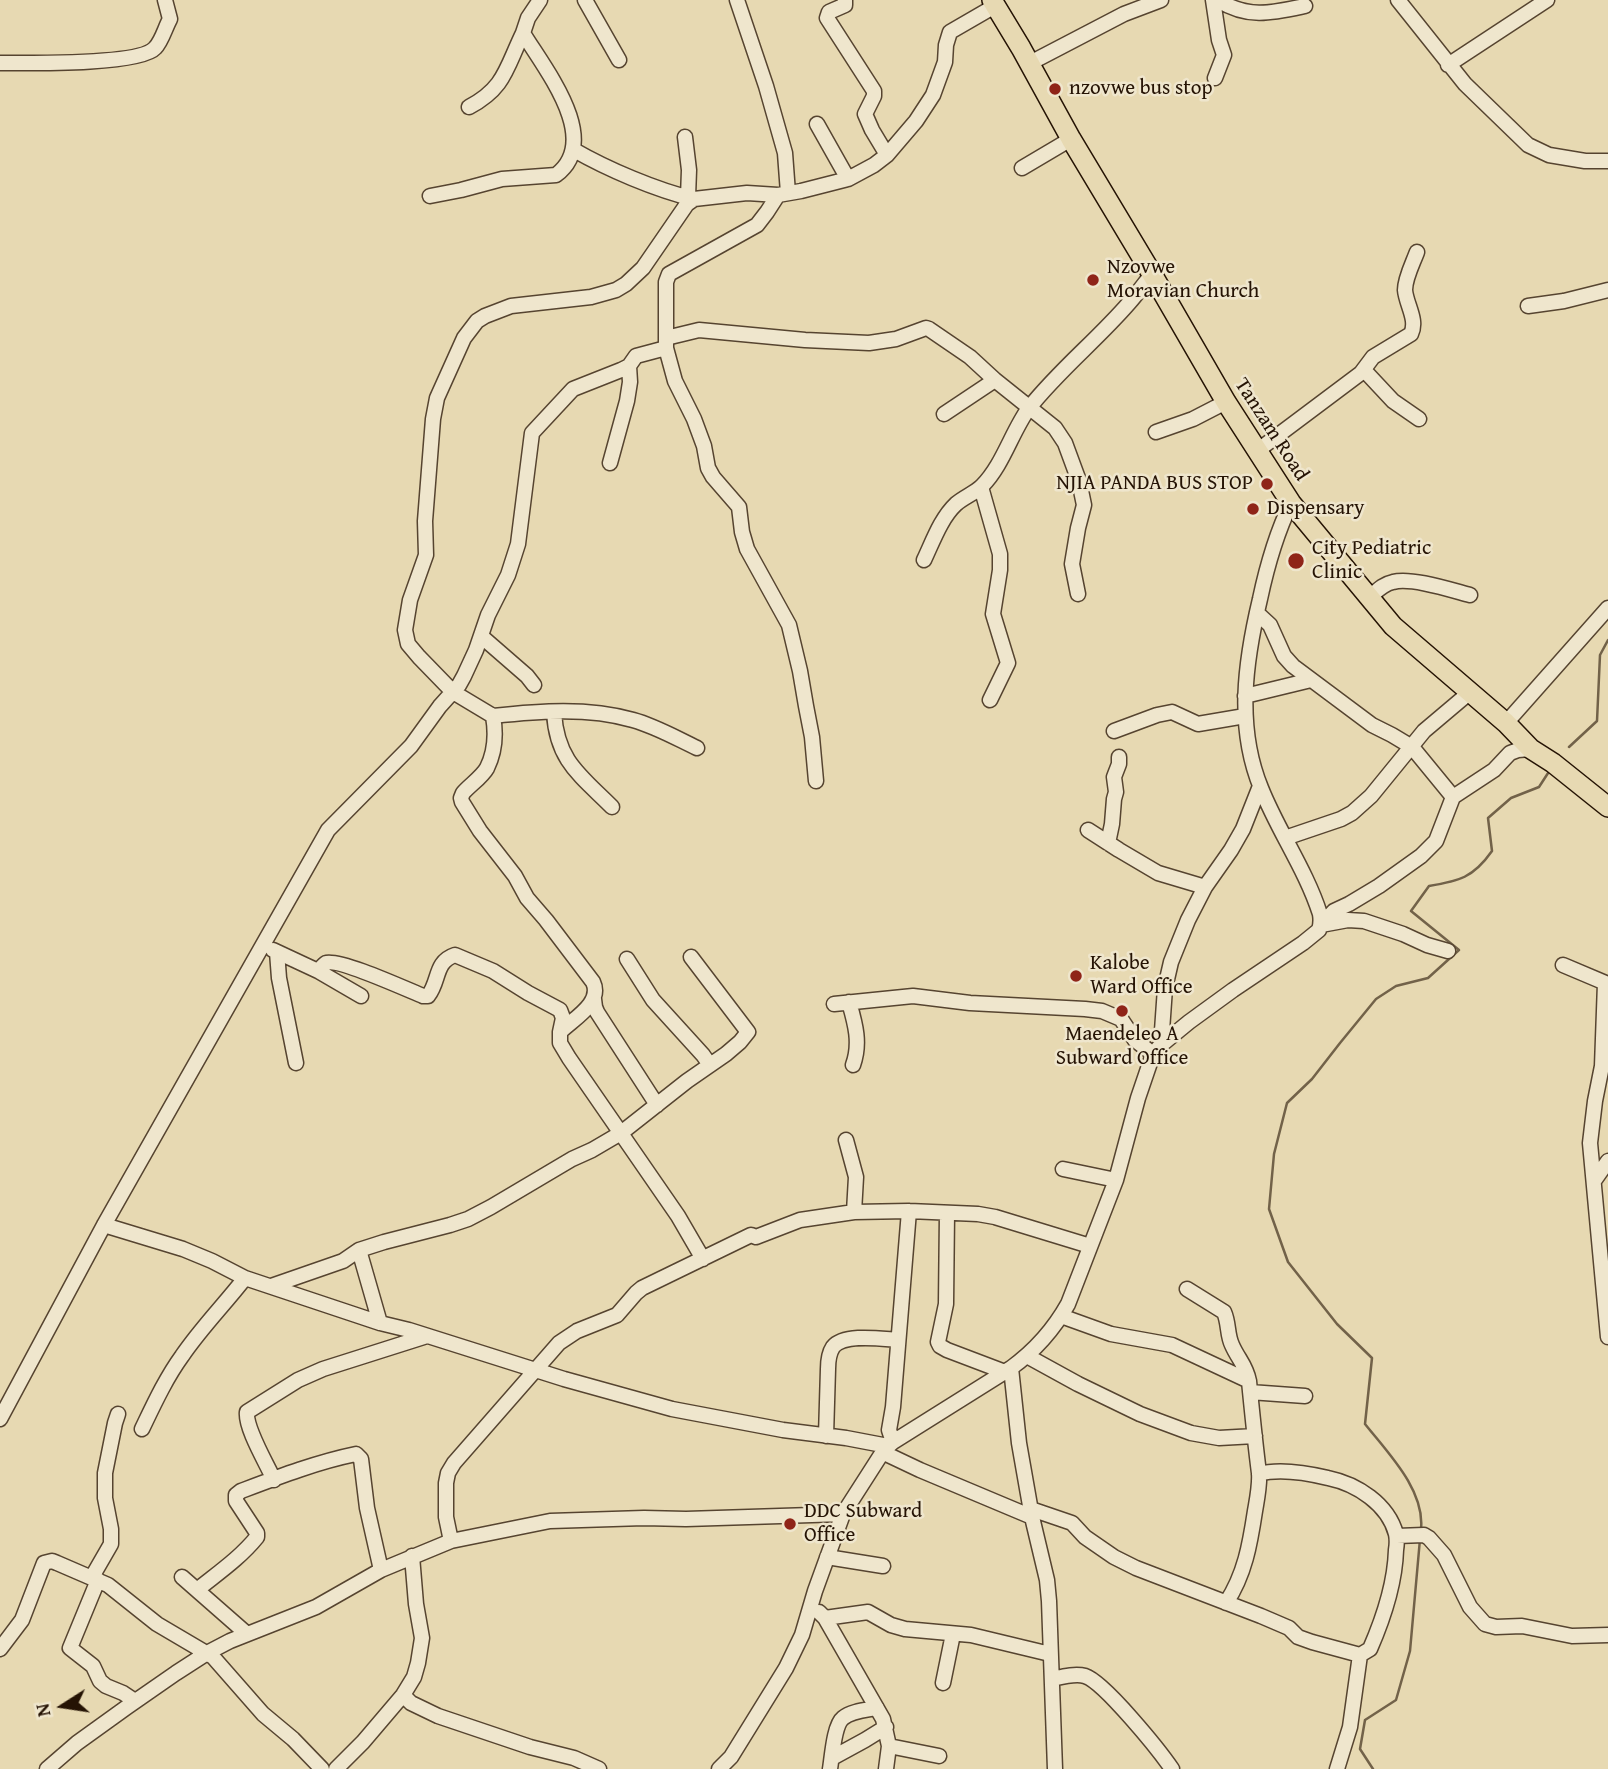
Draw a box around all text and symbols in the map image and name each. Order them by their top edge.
place label: nzovwe bus stop [1069,76,1213,102]
marker: nzovwe bus stop [1047,81,1063,97]
place label: Nzovwe Moravian Church [1107,255,1259,305]
marker: Nzovwe Moravian Church [1085,272,1101,288]
street label: Tanzam Road [1228,374,1314,486]
place label: NJIA PANDA BUS STOP [1056,471,1253,497]
marker: NJIA PANDA BUS STOP [1259,476,1275,492]
place label: Dispensary [1267,496,1364,522]
marker: Dispensary [1245,501,1261,517]
place label: City Pediatric Clinic [1312,536,1431,586]
marker: City Pediatric Clinic [1286,551,1306,571]
place label: Kalobe Ward Office [1090,951,1193,1001]
marker: Kalobe Ward Office [1068,968,1084,984]
marker: Maendeleo A Subward Office [1114,1003,1130,1019]
place label: Maendeleo A Subward Office [1056,1022,1188,1072]
place label: DDC Subward Office [804,1499,922,1549]
marker: DDC Subward Office [782,1516,798,1532]
north arrow [28,1671,98,1741]
text: N [27,1701,57,1719]

